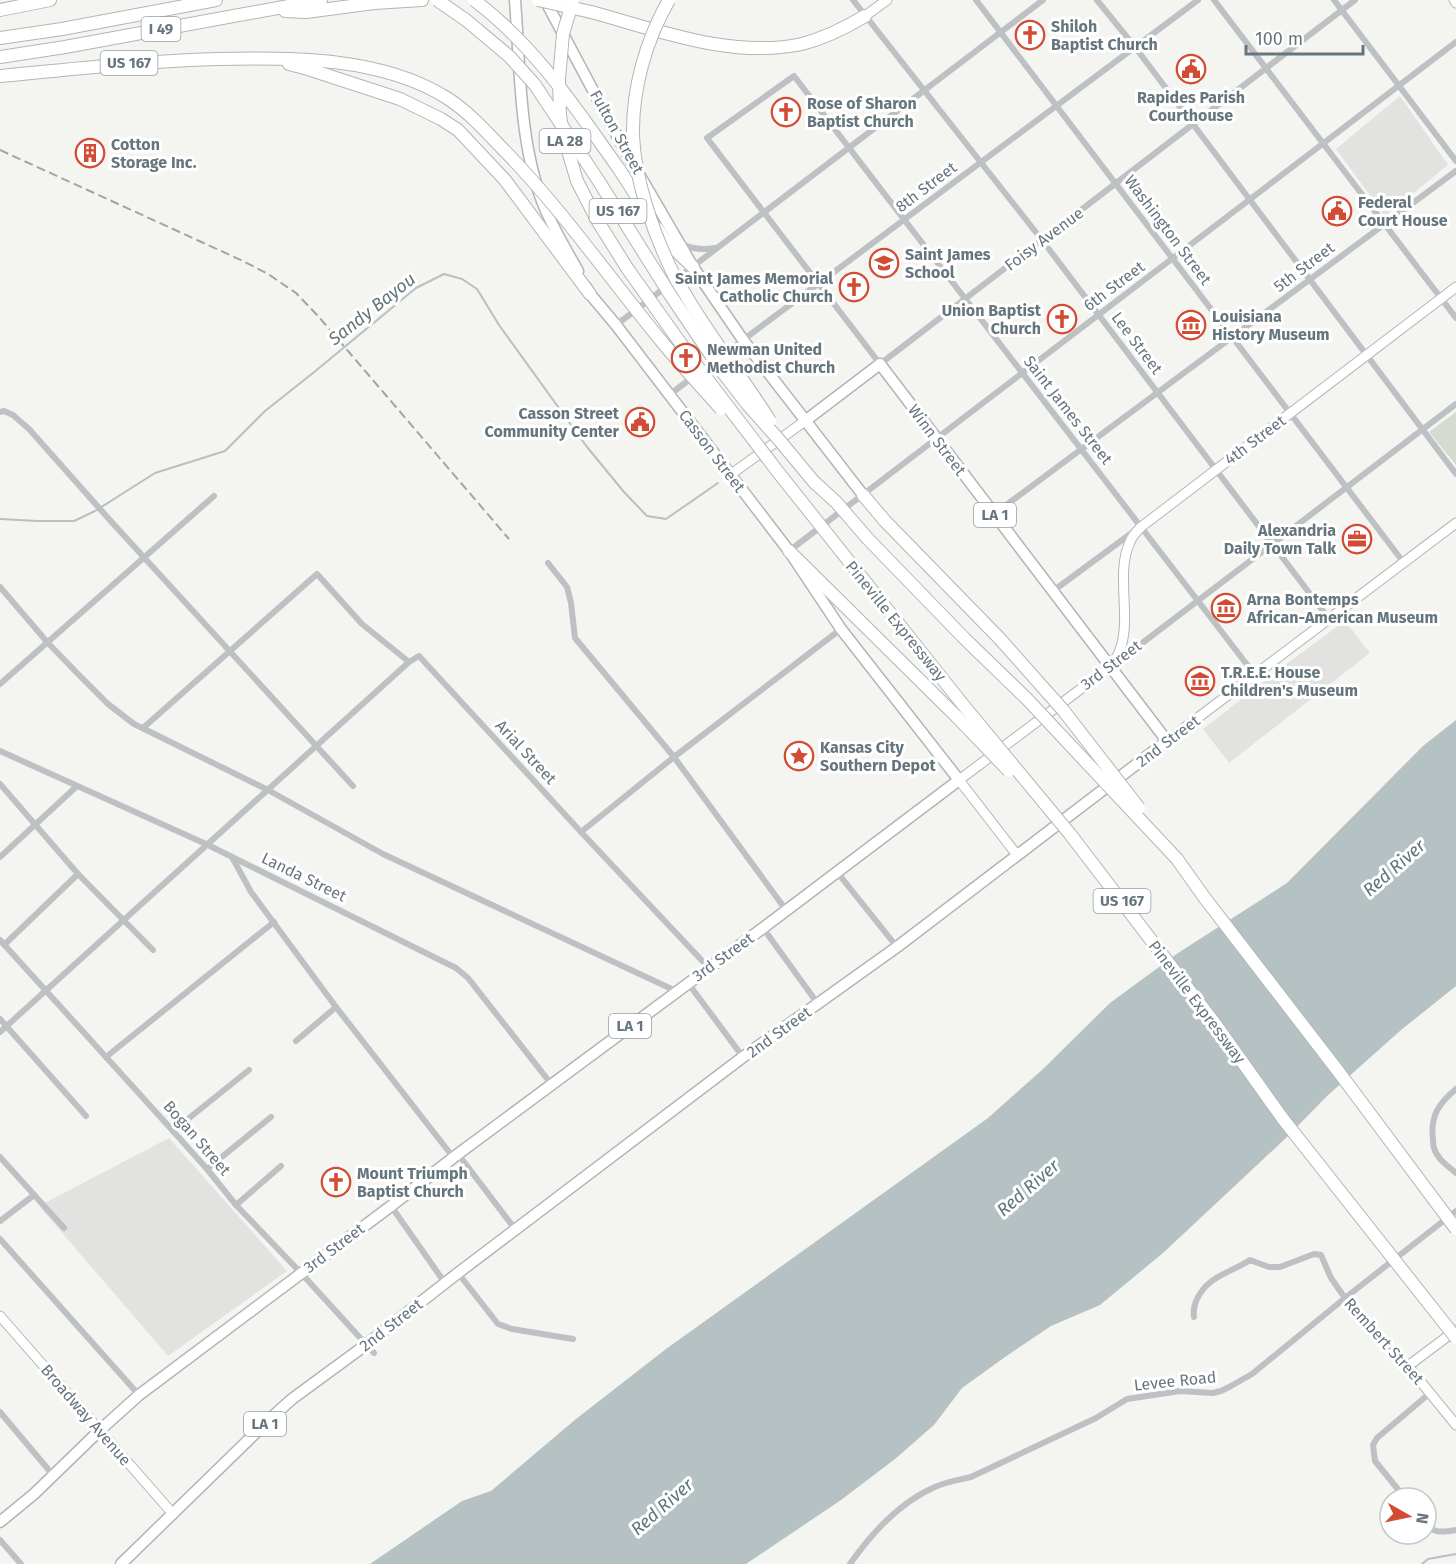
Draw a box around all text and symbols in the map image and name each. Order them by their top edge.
road number: I 49 [142,17,180,41]
place label: Shiloh Baptist Church [1051,17,1158,54]
scale bar [1246,18,1363,56]
church icon: Shiloh Baptist Church [1014,19,1046,51]
text: 100 m [1255,28,1303,50]
road number: US 167 [100,51,158,75]
public building icon: Rapides Parish Courthouse [1175,53,1207,85]
street label: Fulton Street [586,87,648,178]
place label: Rapides Parish Courthouse [1137,88,1245,125]
place label: Rose of Sharon Baptist Church [807,94,917,131]
church icon: Rose of Sharon Baptist Church [770,96,802,128]
road number: LA 28 [540,129,590,153]
place label: Cotton Storage Inc. [111,135,197,172]
building icon: Cotton Storage Inc. [74,137,106,169]
street label: 8th Street [892,158,960,216]
street label: Washington Street [1121,171,1216,289]
place label: Federal Court House [1358,193,1448,230]
public building icon: Federal Court House [1321,195,1353,227]
road number: US 167 [590,199,646,223]
street label: Foisy Avenue [1001,203,1087,275]
street label: 5th Street [1270,238,1338,296]
place label: Saint James School [905,245,991,282]
school or university icon: Saint James School [868,247,900,279]
street label: 6th Street [1080,257,1148,315]
water label: Sandy Bayou [323,268,420,351]
place label: Saint James Memorial Catholic Church [675,269,833,306]
church icon: Saint James Memorial Catholic Church [838,271,870,303]
place label: Union Baptist Church [942,301,1042,338]
church icon: Union Baptist Church [1046,303,1078,335]
place label: Louisiana History Museum [1212,307,1330,344]
street label: Lee Street [1108,308,1167,378]
museum icon: Louisiana History Museum [1175,309,1207,341]
place label: Newman United Methodist Church [707,340,835,377]
church icon: Newman United Methodist Church [670,342,702,374]
street label: Saint James Street [1020,352,1116,468]
street label: Winn Street [904,401,970,479]
place label: Casson Street Community Center [485,404,620,441]
public building icon: Casson Street Community Center [624,406,656,438]
street label: Casson Street [675,406,749,496]
street label: 4th Street [1221,411,1289,469]
road number: LA 1 [974,503,1016,527]
place label: Alexandria Daily Town Talk [1224,521,1336,558]
office icon: Alexandria Daily Town Talk [1341,523,1373,555]
street label: Pineville Expressway [842,557,950,685]
place label: Arna Bontemps African-American Museum [1246,590,1438,627]
museum icon: Arna Bontemps African-American Museum [1210,592,1242,624]
street label: 3rd Street [1077,636,1145,694]
place label: T.R.E.E. House Children's Museum [1221,663,1358,700]
museum icon: T.R.E.E. House Children's Museum [1184,665,1216,697]
street label: 2nd Street [1133,711,1204,771]
street label: Arial Street [492,716,561,788]
place label: Kansas City Southern Depot [820,738,936,775]
place icon: Kansas City Southern Depot [783,740,815,772]
water label: Red River [1358,834,1431,901]
street label: Landa Street [259,848,350,906]
road number: US 167 [1094,889,1150,913]
street label: 3rd Street [689,928,757,986]
street label: Pineville Expressway [1145,937,1249,1067]
street label: 2nd Street [743,1002,815,1062]
road number: LA 1 [609,1014,651,1038]
street label: Bogan Street [159,1097,235,1179]
water label: Red River [992,1154,1065,1221]
place label: Mount Triumph Baptist Church [357,1164,468,1201]
church icon: Mount Triumph Baptist Church [320,1166,352,1198]
street label: 3rd Street [300,1219,368,1277]
street label: 2nd Street [356,1294,426,1355]
street label: Rembert Street [1340,1294,1428,1388]
street label: Broadway Avenue [37,1361,135,1469]
street label: Levee Road [1133,1367,1217,1395]
road number: LA 1 [244,1412,286,1436]
water label: Red River [626,1473,699,1540]
north arrow [1378,1486,1438,1546]
text: N [1412,1512,1433,1525]

